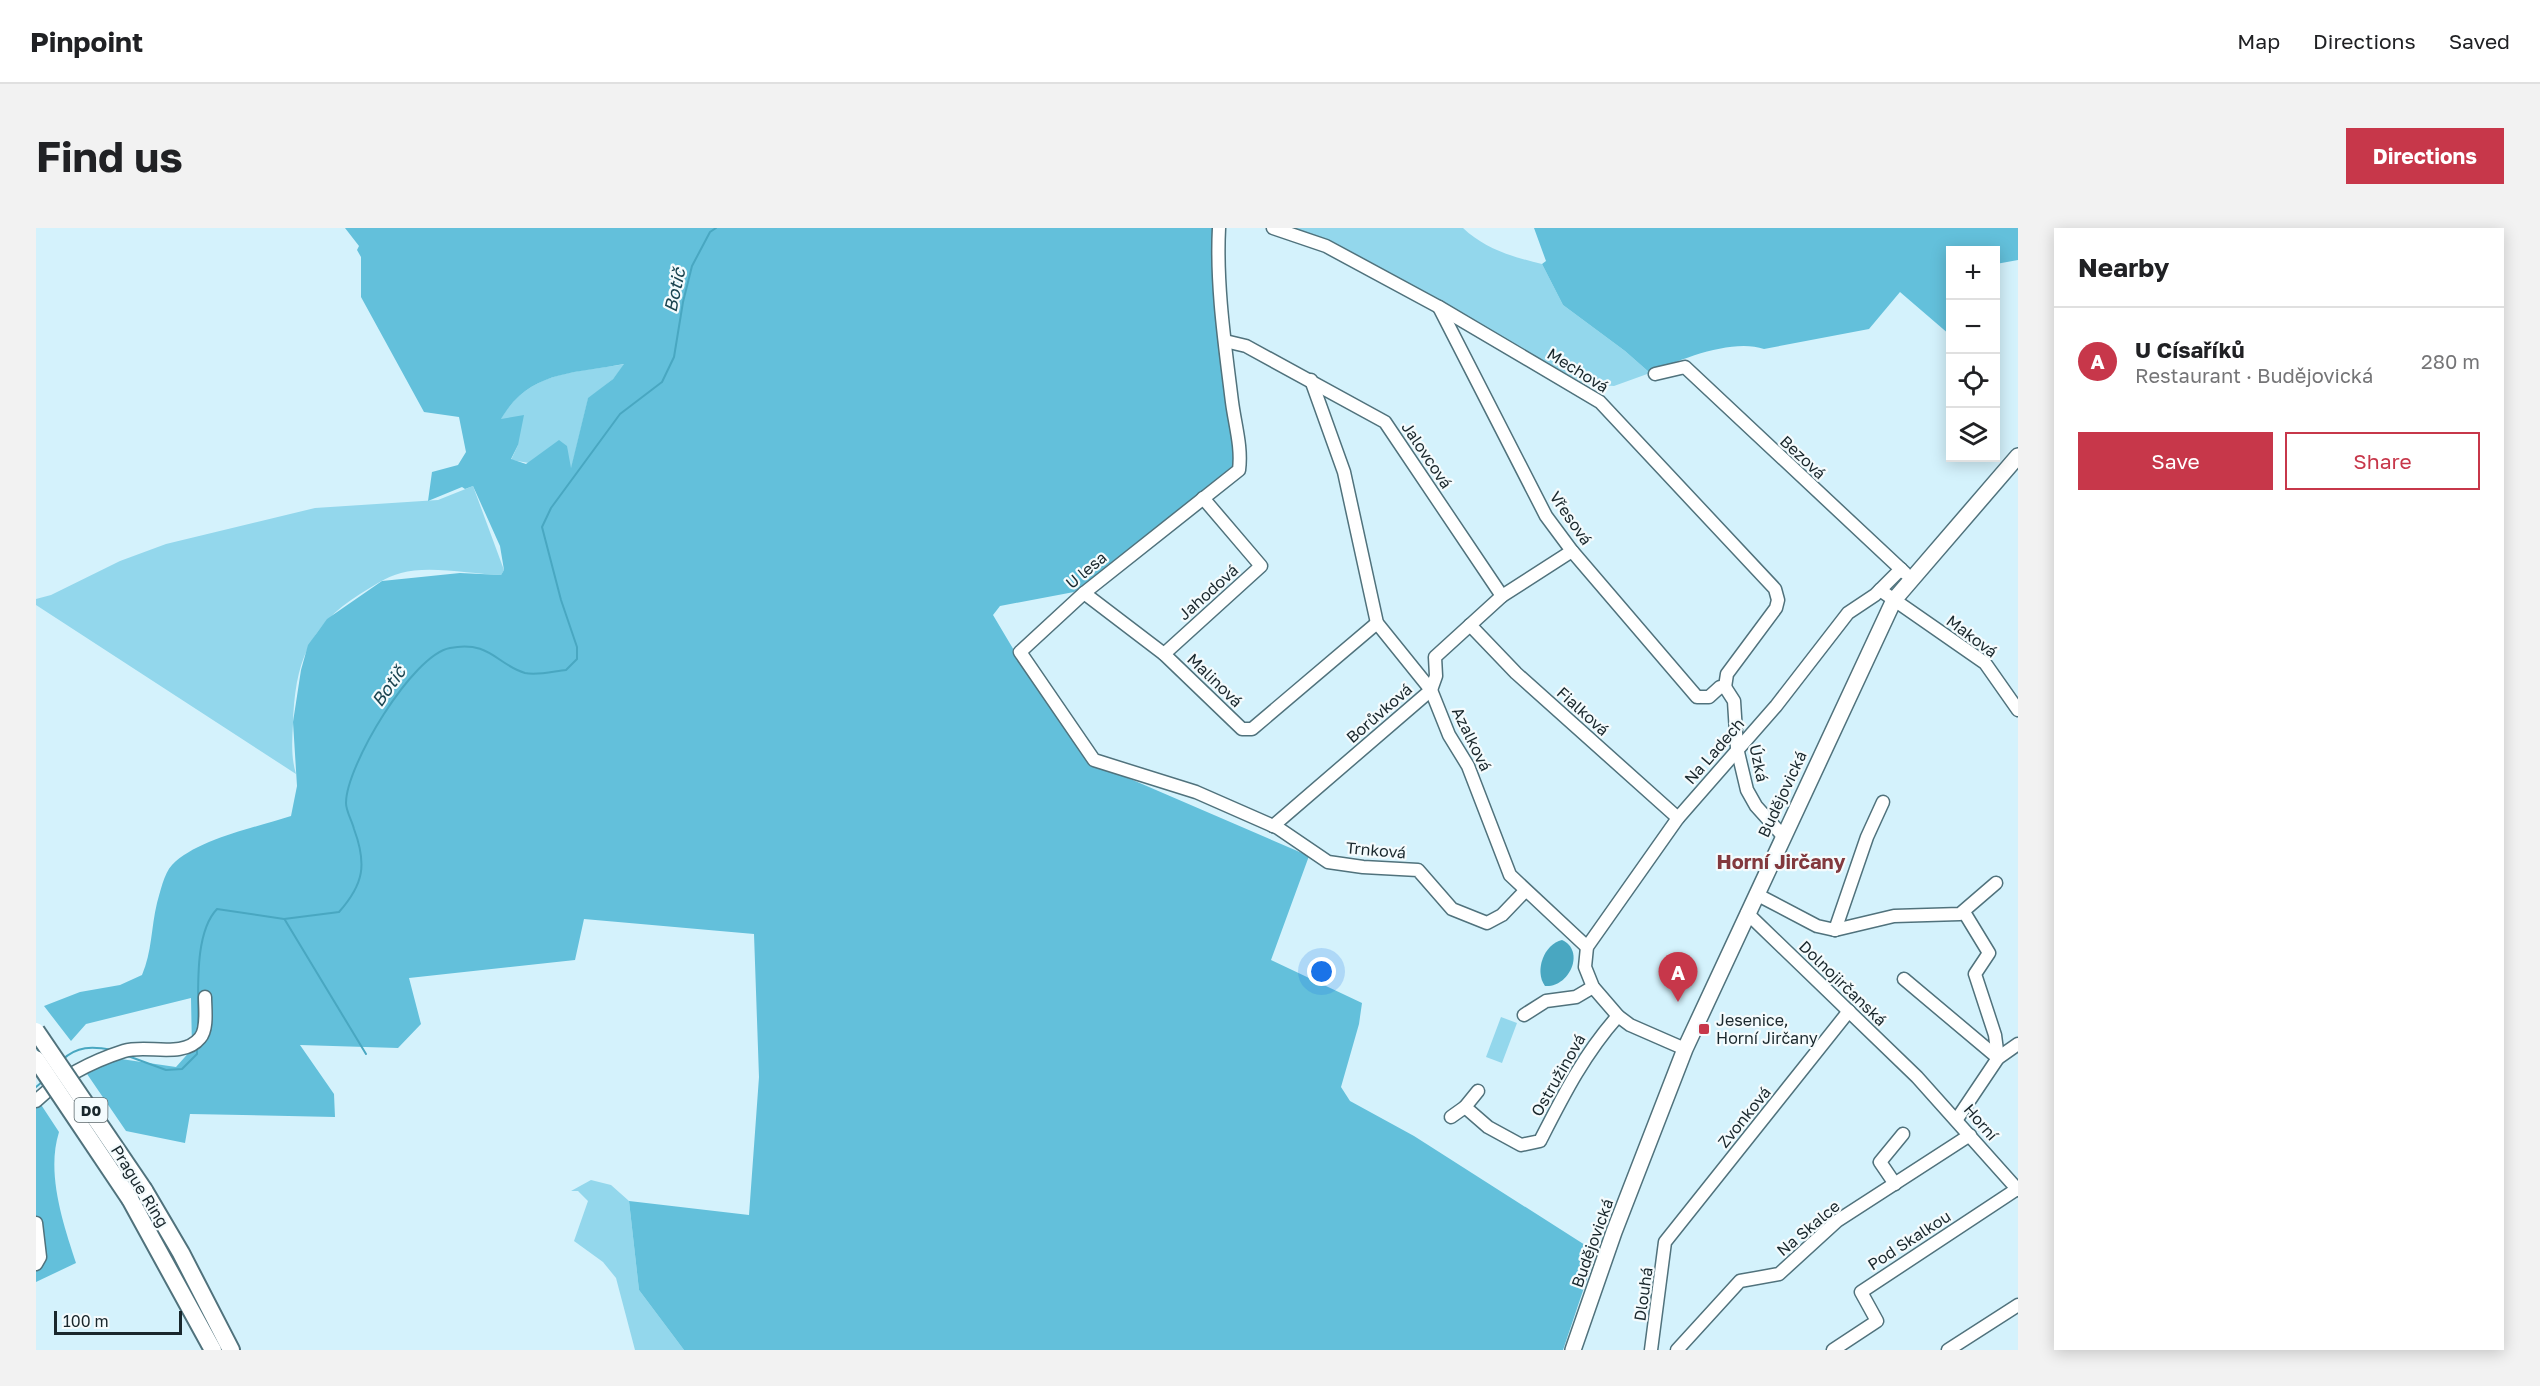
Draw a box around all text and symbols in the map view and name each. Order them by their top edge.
text: Pinpoint [30,25,143,58]
text: Map [2237,28,2280,54]
text: Directions [2313,28,2416,54]
text: Saved [2449,28,2510,54]
button: Directions [2346,128,2504,184]
text: Find us [36,131,183,181]
map controls [1946,246,2000,462]
button: + [1946,246,2000,300]
text: Nearby [2078,252,2169,283]
water label: Botič [659,264,690,314]
button: − [1946,300,2000,354]
text: U Císaříků [2135,336,2245,363]
street label: Mechová [1544,343,1612,397]
text: A [2090,349,2105,373]
text: 280 m [2421,349,2480,373]
button: locate [1946,354,2000,408]
text: Restaurant · Budějovická [2135,363,2373,387]
button: layers [1946,408,2000,462]
street label: Jalovcová [1397,418,1457,492]
street label: Bezová [1776,431,1830,483]
button: Save [2078,432,2273,490]
button: Share [2285,432,2480,490]
street label: Vřesová [1545,487,1597,549]
street label: U lesa [1061,547,1111,593]
street label: Jahodová [1174,560,1242,624]
street label: Maková [1943,610,2001,662]
street label: Malinová [1183,649,1247,711]
water label: Botič [366,660,411,711]
street label: Borůvková [1342,679,1416,747]
street label: Fialková [1553,682,1613,740]
street label: Azalková [1448,704,1496,774]
street label: Na Ladech [1680,714,1748,788]
street label: Úzká [1745,742,1773,784]
street label: Budějovická [1753,748,1811,840]
street label: Trnková [1345,837,1407,863]
district label: Horní Jirčany [1717,849,1845,873]
street label: Dolnojirčanská [1795,936,1891,1030]
pin: A [1658,952,1698,1002]
your location [1307,957,1336,986]
place label: Jesenice, Horní Jirčany [1716,1010,1818,1048]
marker: Jesenice, Horní Jirčany [1697,1022,1711,1036]
street label: Ostružinová [1526,1030,1590,1120]
street label: Zvonková [1713,1082,1775,1152]
road number: D0 [74,1098,108,1122]
street label: Horní [1960,1100,2003,1146]
street label: Prague Ring [107,1141,173,1231]
street label: Budějovická [1567,1196,1617,1290]
street label: Na Skalce [1772,1196,1844,1260]
street label: Pod Skalkou [1864,1206,1954,1274]
street label: Dlouhá [1629,1266,1657,1322]
scale bar [54,1308,182,1336]
text: 100 m [63,1311,109,1331]

